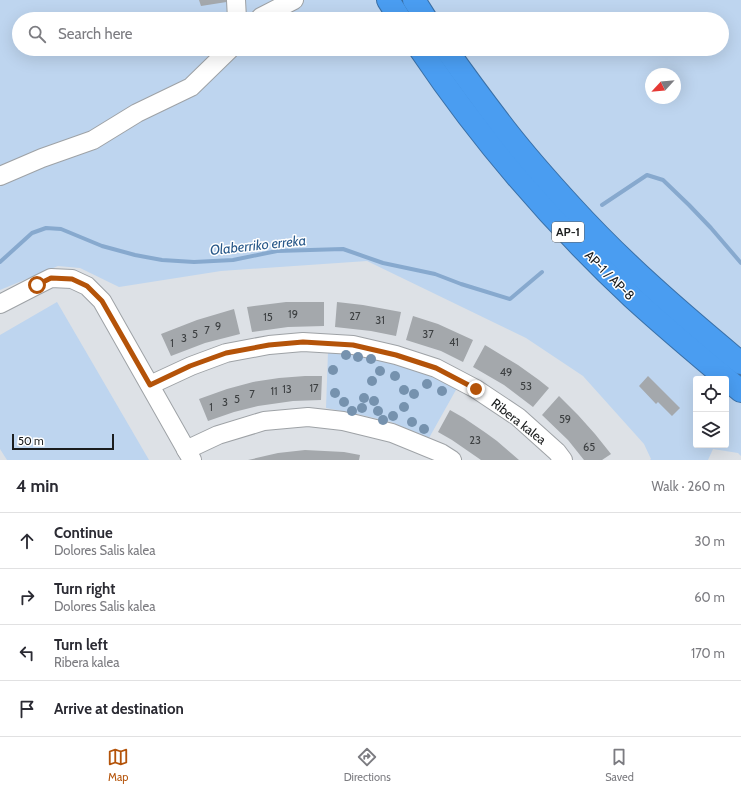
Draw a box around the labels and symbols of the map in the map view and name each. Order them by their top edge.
north arrow [645,68,681,104]
road number: AP-1 [552,222,584,242]
water label: Olaberriko erreka [209,231,307,259]
street label: AP-1 / AP-8 [582,247,638,303]
route start [28,276,46,294]
house number: 19 [288,307,298,321]
house number: 27 [349,309,361,323]
house number: 15 [263,310,273,324]
house number: 31 [375,313,385,327]
house number: 9 [215,319,221,333]
house number: 7 [204,323,210,337]
house number: 5 [192,327,198,341]
house number: 37 [422,327,434,341]
house number: 3 [181,331,187,345]
house number: 41 [449,335,459,349]
house number: 1 [170,336,174,350]
house number: 49 [500,365,512,379]
house number: 53 [520,379,532,393]
route end [467,380,485,398]
house number: 17 [309,381,319,395]
house number: 13 [282,382,292,396]
house number: 11 [270,384,278,398]
house number: 7 [249,387,255,401]
house number: 5 [234,392,240,406]
house number: 3 [222,395,228,409]
street label: Ribera kalea [488,395,550,448]
house number: 1 [209,400,213,414]
house number: 59 [559,412,571,426]
scale bar [12,432,114,451]
house number: 23 [469,433,481,447]
house number: 65 [583,440,595,454]

